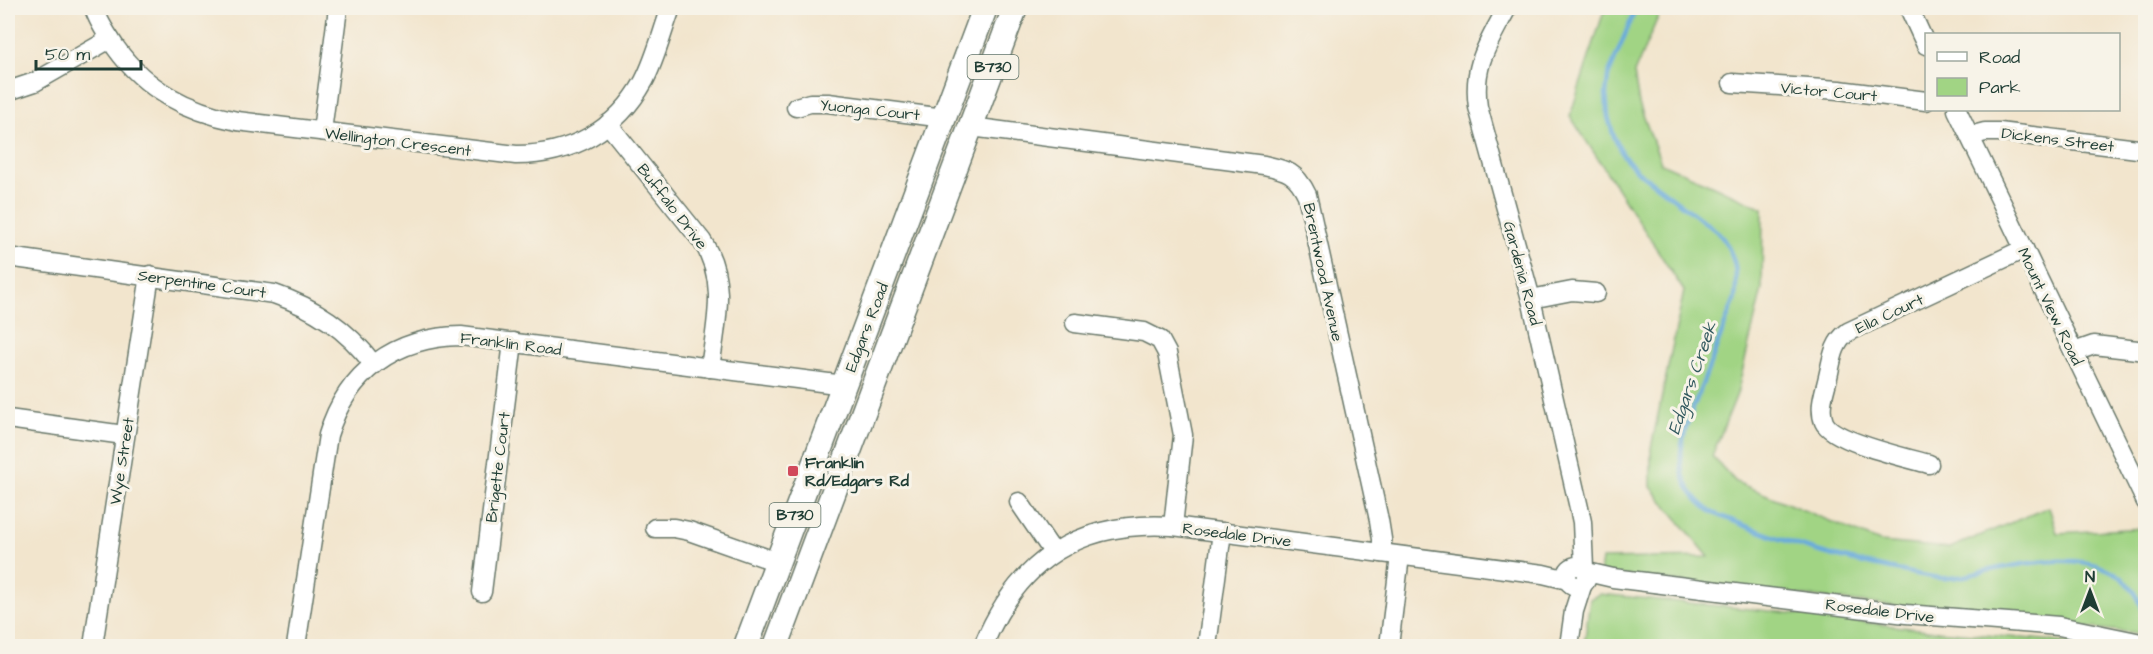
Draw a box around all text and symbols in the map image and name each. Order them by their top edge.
scale bar [36,33,141,71]
legend [1925,33,2120,111]
text: 50 m [45,42,90,67]
text: Road [1979,45,2020,70]
road number: B730 [968,55,1018,79]
text: Park [1979,75,2021,100]
street label: Victor Court [1780,77,1879,107]
street label: Yuonga Court [819,94,921,127]
street label: Wellington Crescent [323,122,473,163]
street label: Dickens Street [2000,122,2116,158]
street label: Buffalo Drive [632,159,713,254]
street label: Brentwood Avenue [1298,201,1348,344]
street label: Gardenia Road [1498,219,1546,328]
street label: Mount View Road [2012,244,2088,369]
street label: Serpentine Court [136,264,268,304]
street label: Edgars Road [840,280,895,376]
street label: Ella Court [1852,288,1928,339]
water label: Edgars Creek [1661,318,1725,438]
street label: Franklin Road [459,327,563,361]
street label: Brigette Court [480,410,517,524]
street label: Wye Street [104,415,141,507]
place label: Franklin Rd/Edgars Rd [805,452,910,494]
marker: Franklin Rd/Edgars Rd [786,464,800,478]
road number: B730 [770,503,820,527]
street label: Rosedale Drive [1181,517,1293,553]
north arrow [2060,561,2120,621]
text: N [2085,566,2095,588]
street label: Rosedale Drive [1824,593,1936,629]

